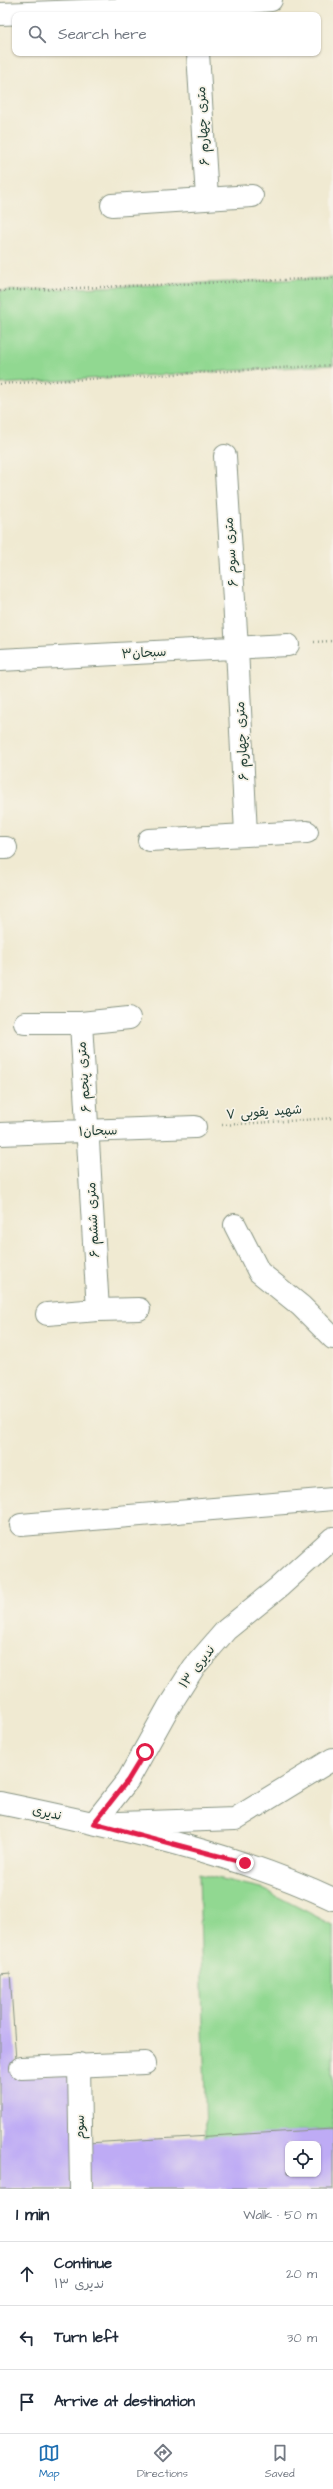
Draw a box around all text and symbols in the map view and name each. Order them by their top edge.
search box [12,12,321,56]
icon: search [26,23,48,45]
text: Search here [58,24,147,45]
street label: ۶ متری چهارم [192,86,215,166]
street label: ۶ متری سوم [220,517,243,587]
street label: سبحان۳ [121,643,167,663]
street label: ۶ متری چهارم [231,701,254,781]
street label: ۶ متری پنجم [73,1041,96,1113]
street label: شهید یقوبی ۷ [225,1100,303,1124]
street label: سبحان۱ [78,1121,118,1141]
street label: ۶ متری ششم [82,1182,105,1258]
street label: ندیری ۱۳ [175,1642,219,1692]
route start [136,1743,154,1761]
street label: ندیری [31,1801,63,1825]
route end [236,1854,254,1872]
street label: سوم [71,2114,90,2139]
map controls [285,2141,321,2177]
button: locate [285,2141,321,2177]
text: 1 min [16,2203,49,2227]
text: Walk · 50 m [243,2206,317,2224]
text: Continue [54,2253,112,2274]
icon: ahead [16,2263,38,2285]
text: 20 m [286,2265,317,2283]
text: ندیری ۱۳ [54,2275,104,2293]
icon: left [16,2327,38,2349]
text: Turn left [54,2327,118,2348]
text: 30 m [287,2329,317,2347]
icon: arrive [16,2391,38,2413]
text: Arrive at destination [54,2391,195,2412]
tab: Map [38,2442,60,2481]
tab: Directions [137,2442,188,2481]
tab: Saved [265,2442,295,2481]

